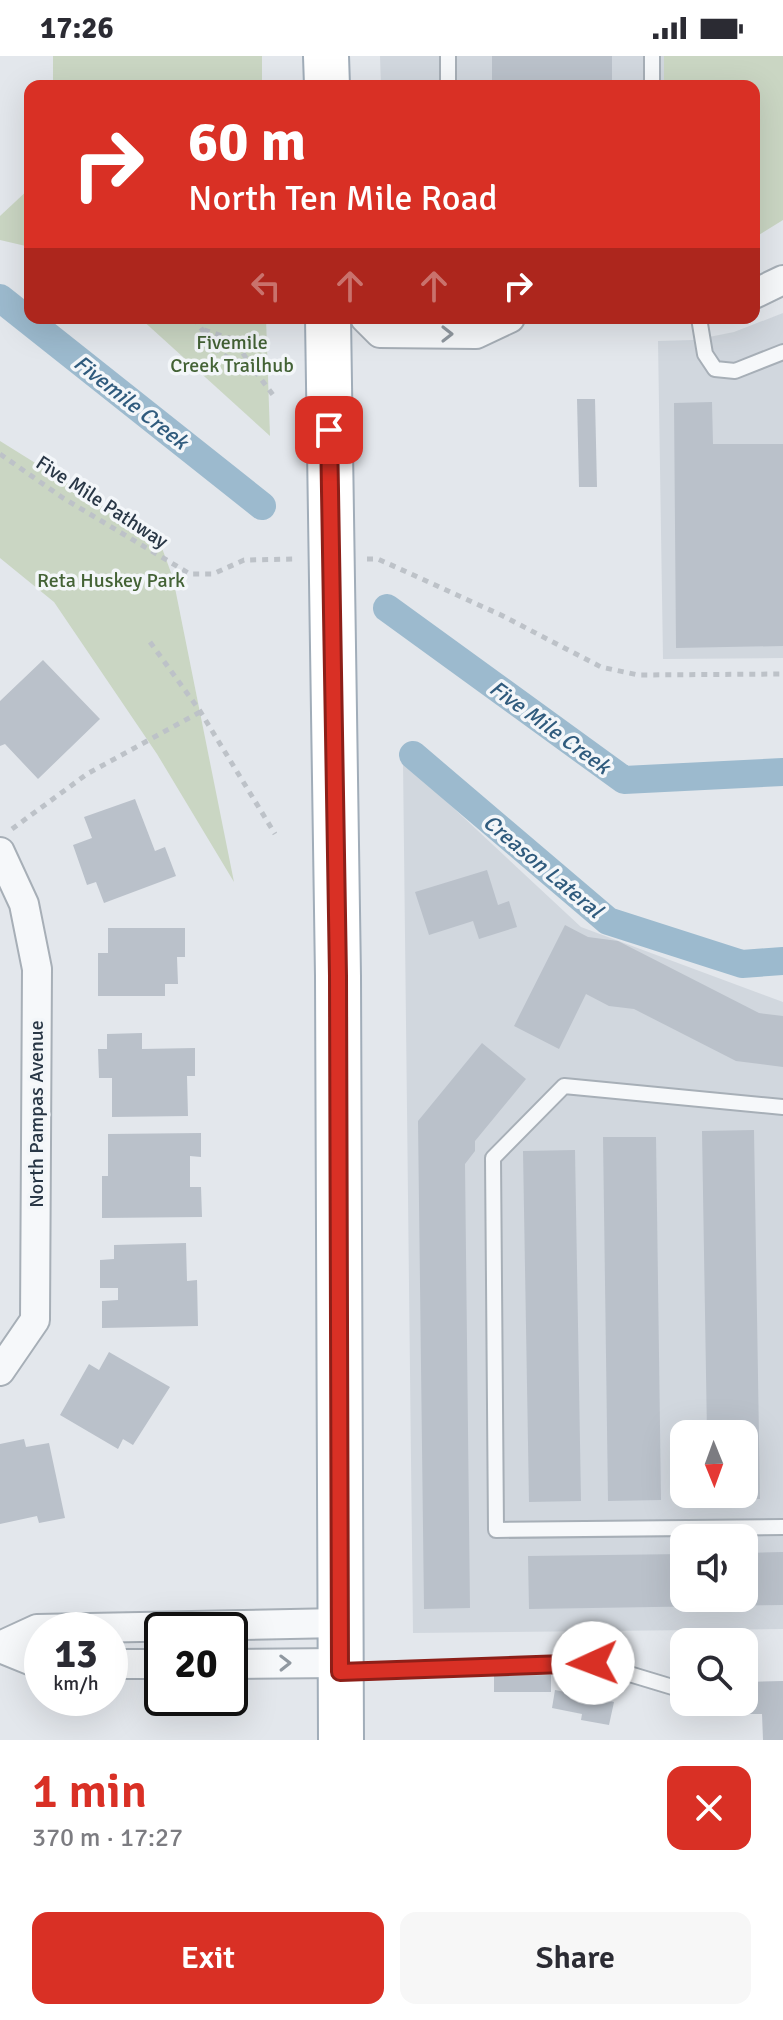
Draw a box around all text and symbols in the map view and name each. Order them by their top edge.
text: 17:26 [40,10,114,47]
text: 60 m [188,107,306,176]
icon: right [56,112,160,216]
text: North Ten Mile Road [188,176,498,221]
icon: left [244,264,288,308]
icon: ahead [328,264,372,308]
icon: ahead [412,264,456,308]
icon: right [496,264,540,308]
one-way arrow [441,325,454,343]
park label: Fivemile Creek Trailhub [170,330,294,378]
water label: Fivemile Creek [68,349,195,456]
pin [295,396,363,464]
icon: arrive [307,408,351,452]
street label: Five Mile Pathway [31,450,173,554]
park label: Reta Huskey Park [37,568,185,593]
water label: Five Mile Creek [484,674,617,781]
water label: Creason Lateral [478,808,609,925]
street label: North Pampas Avenue [24,1020,49,1208]
north arrow [670,1420,758,1508]
map controls [670,1420,758,1716]
button: sound [670,1524,758,1612]
speed limit sign: 20 [144,1612,248,1716]
position arrow [551,1621,635,1705]
button: search [670,1628,758,1716]
text: 13 [54,1629,98,1679]
one-way arrow [279,1654,292,1672]
text: km/h [53,1671,99,1696]
text: 1 min [32,1762,147,1821]
button: close [667,1766,751,1850]
text: 370 m · 17:27 [32,1822,183,1854]
button: Exit [32,1912,384,2004]
button: Share [400,1912,751,2004]

